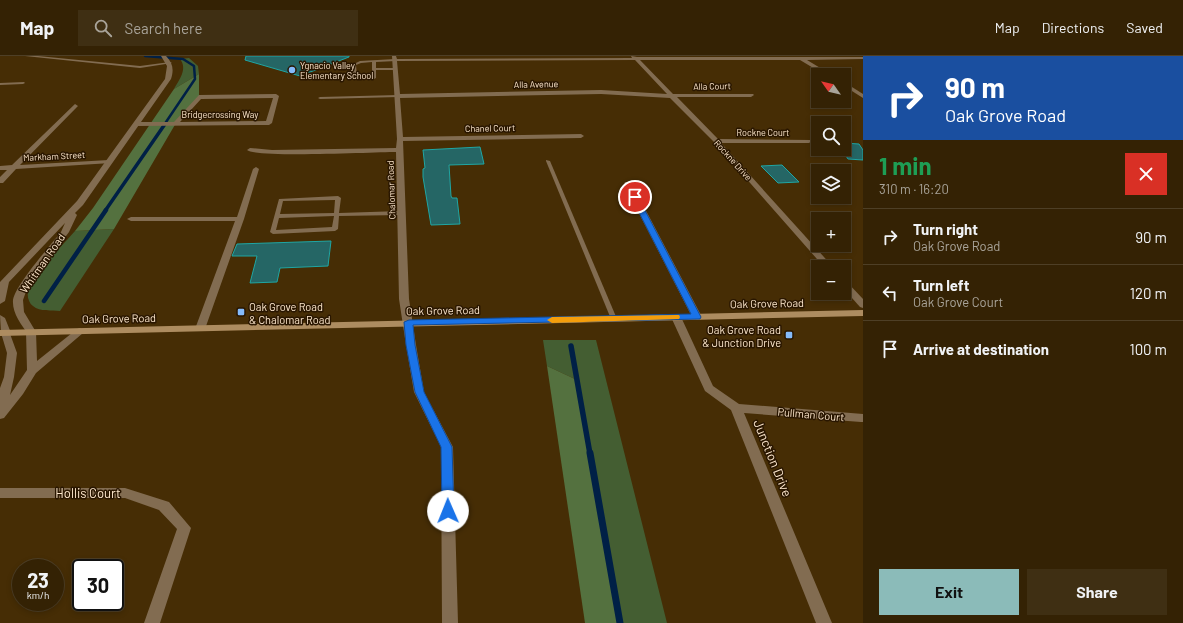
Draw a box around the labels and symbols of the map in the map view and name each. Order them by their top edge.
place label: Ygnacio Valley Elementary School [300,60,373,81]
marker: Ygnacio Valley Elementary School [287,65,297,75]
north arrow [811,68,851,108]
street label: Alla Avenue [514,78,559,90]
street label: Alla Court [693,80,731,92]
street label: Bridgecrossing Way [181,109,259,120]
street label: Chanel Court [465,122,515,134]
street label: Rockne Court [737,127,789,138]
street label: Rockne Drive [712,137,754,183]
street label: Markham Street [23,149,85,163]
street label: Chalomar Road [384,160,398,220]
pin [618,180,652,214]
street label: Whitman Road [17,231,67,295]
street label: Oak Grove Road [730,296,804,310]
place label: Oak Grove Road & Chalomar Road [249,300,330,326]
street label: Oak Grove Road [406,303,480,317]
marker: Oak Grove Road & Chalomar Road [236,307,246,317]
street label: Oak Grove Road [82,311,156,325]
place label: Oak Grove Road & Junction Drive [702,323,781,349]
marker: Oak Grove Road & Junction Drive [784,330,794,340]
street label: Pullman Court [777,405,845,423]
street label: Junction Drive [750,417,796,499]
street label: Hollis Court [55,485,121,501]
position arrow [427,490,469,532]
speed limit sign: 30 [72,559,124,611]

